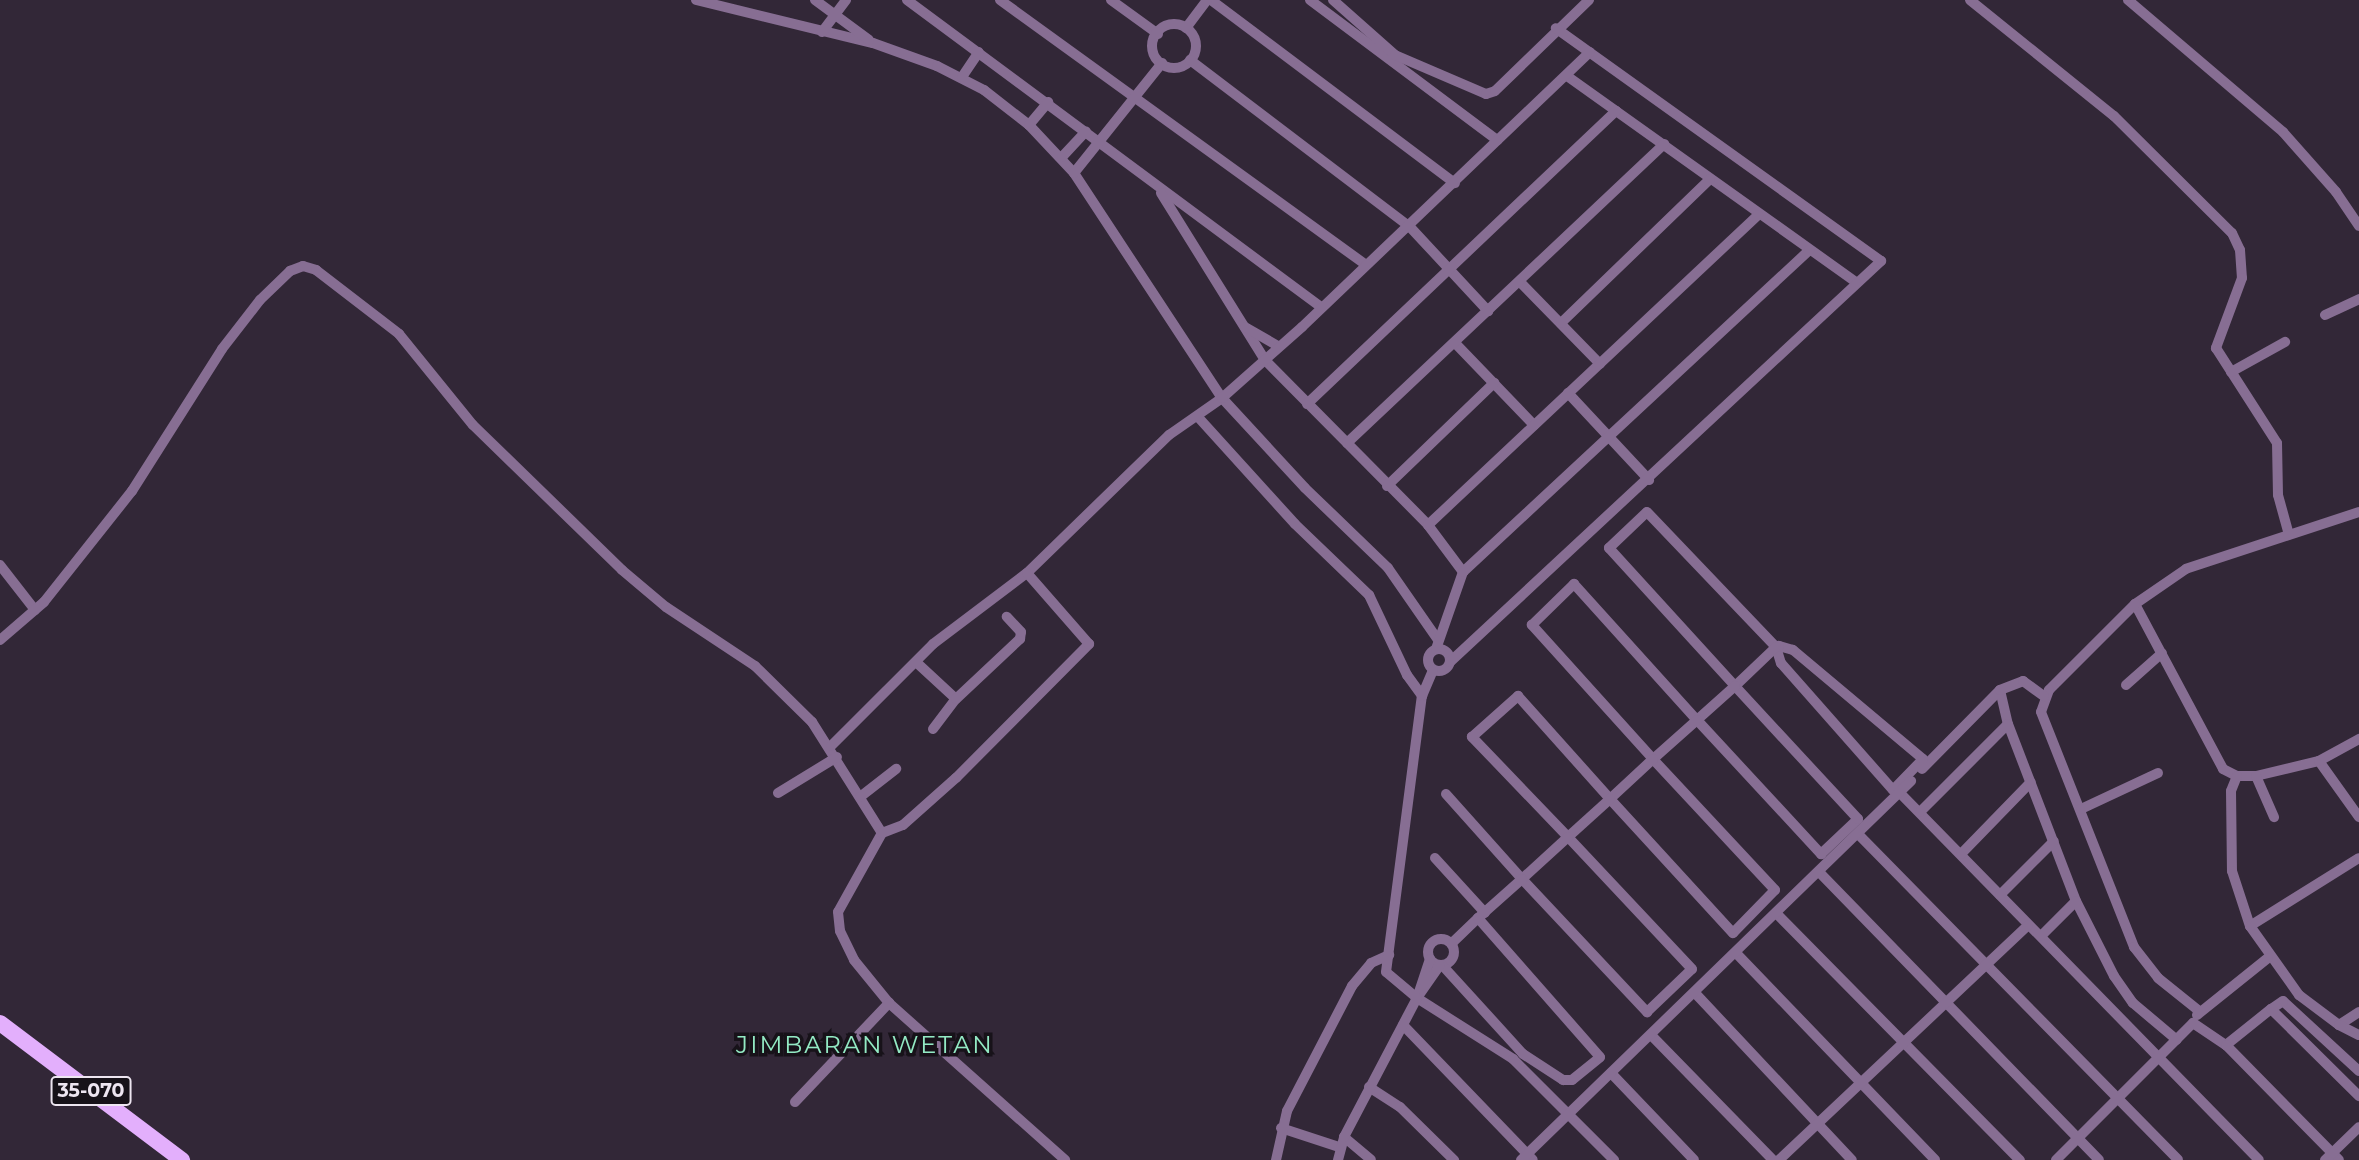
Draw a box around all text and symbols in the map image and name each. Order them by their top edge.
district label: JIMBARAN WETAN [738,1031,992,1059]
road number: 35-070 [49,1076,133,1106]

